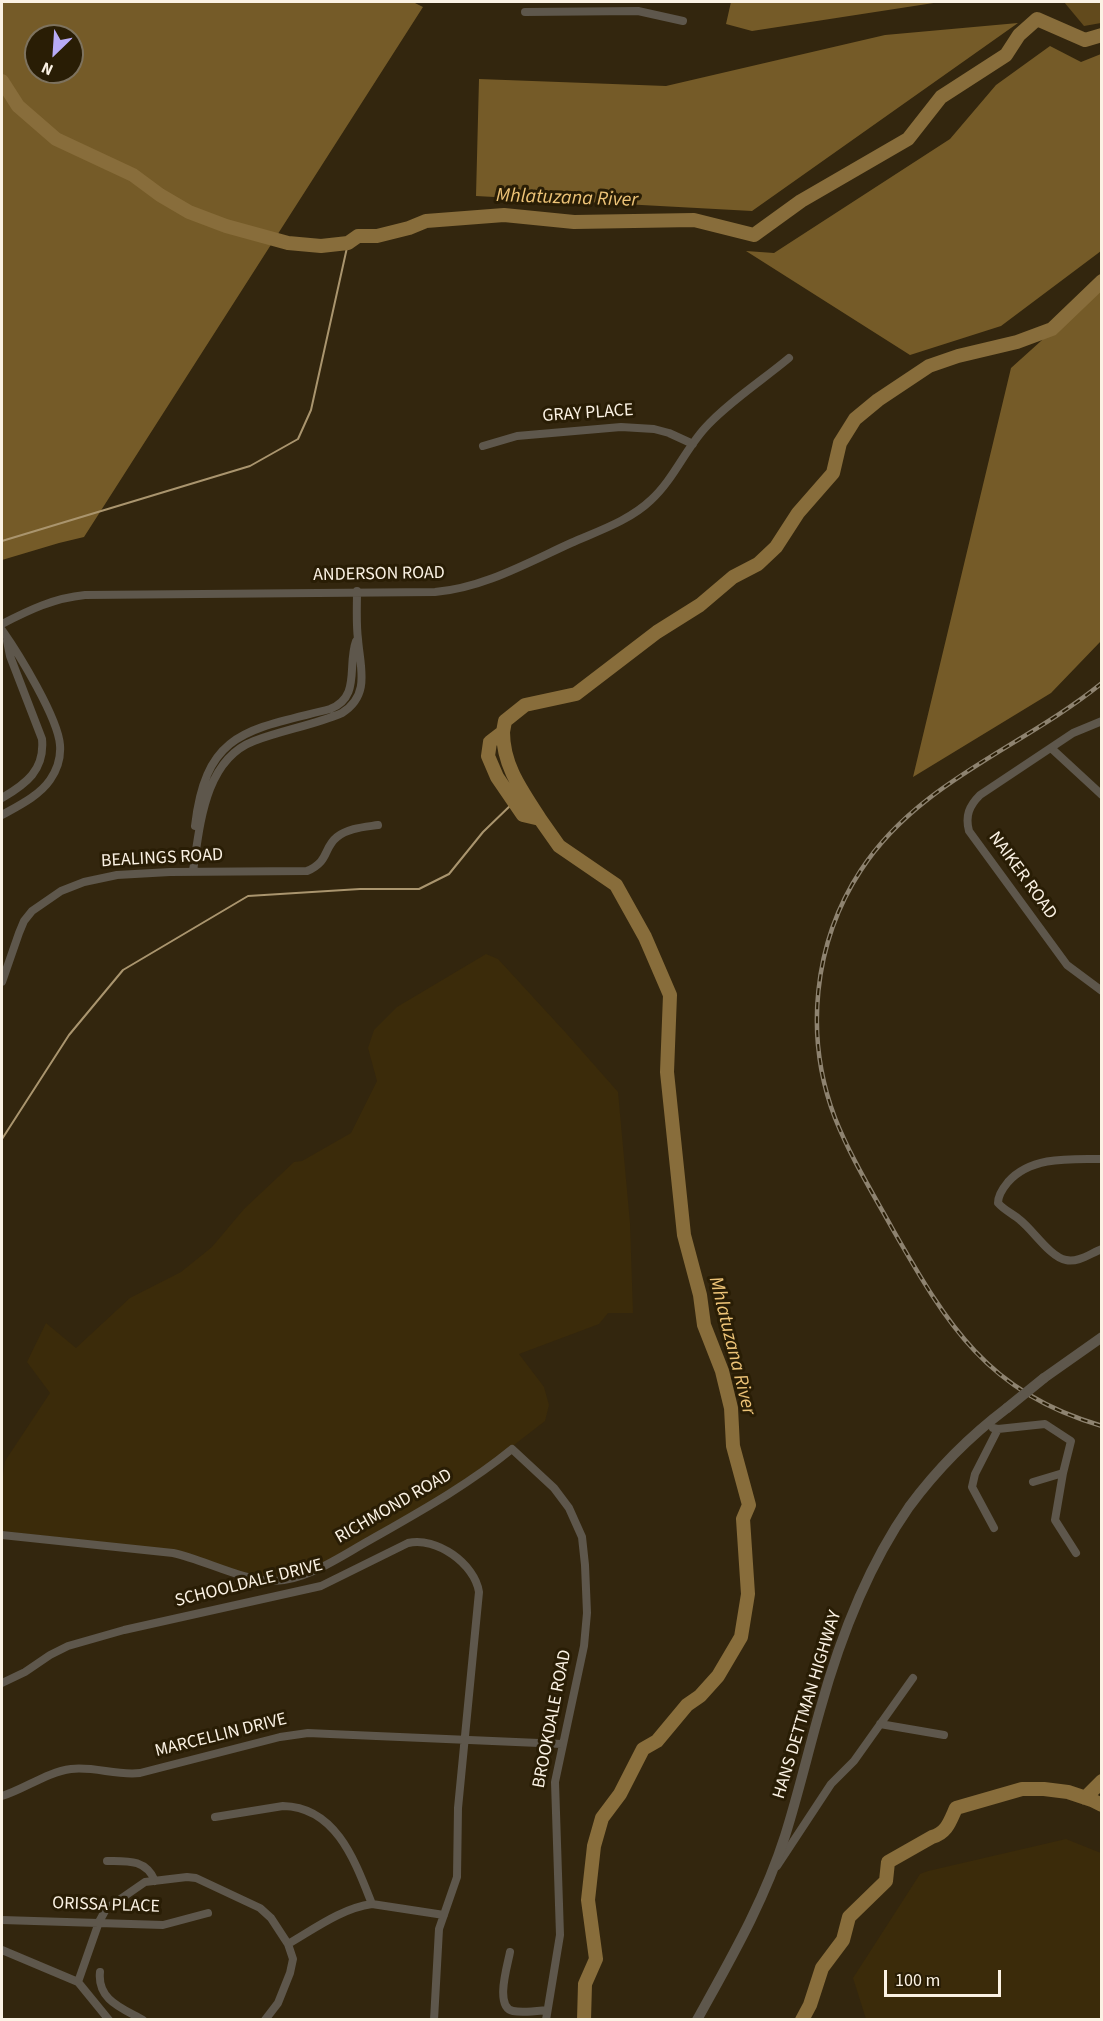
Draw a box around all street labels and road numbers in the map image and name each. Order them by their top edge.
street label: GRAY PLACE [542,400,634,428]
street label: ANDERSON ROAD [313,563,445,587]
street label: NAIKER ROAD [983,828,1061,924]
street label: BEALINGS ROAD [100,845,224,873]
street label: RICHMOND ROAD [332,1465,456,1549]
street label: SCHOOLDALE DRIVE [173,1555,325,1613]
street label: HANS DETTMAN HIGHWAY [769,1608,847,1802]
street label: BROOKDALE ROAD [529,1648,577,1790]
street label: MARCELLIN DRIVE [153,1709,289,1763]
street label: ORISSA PLACE [52,1893,160,1919]

